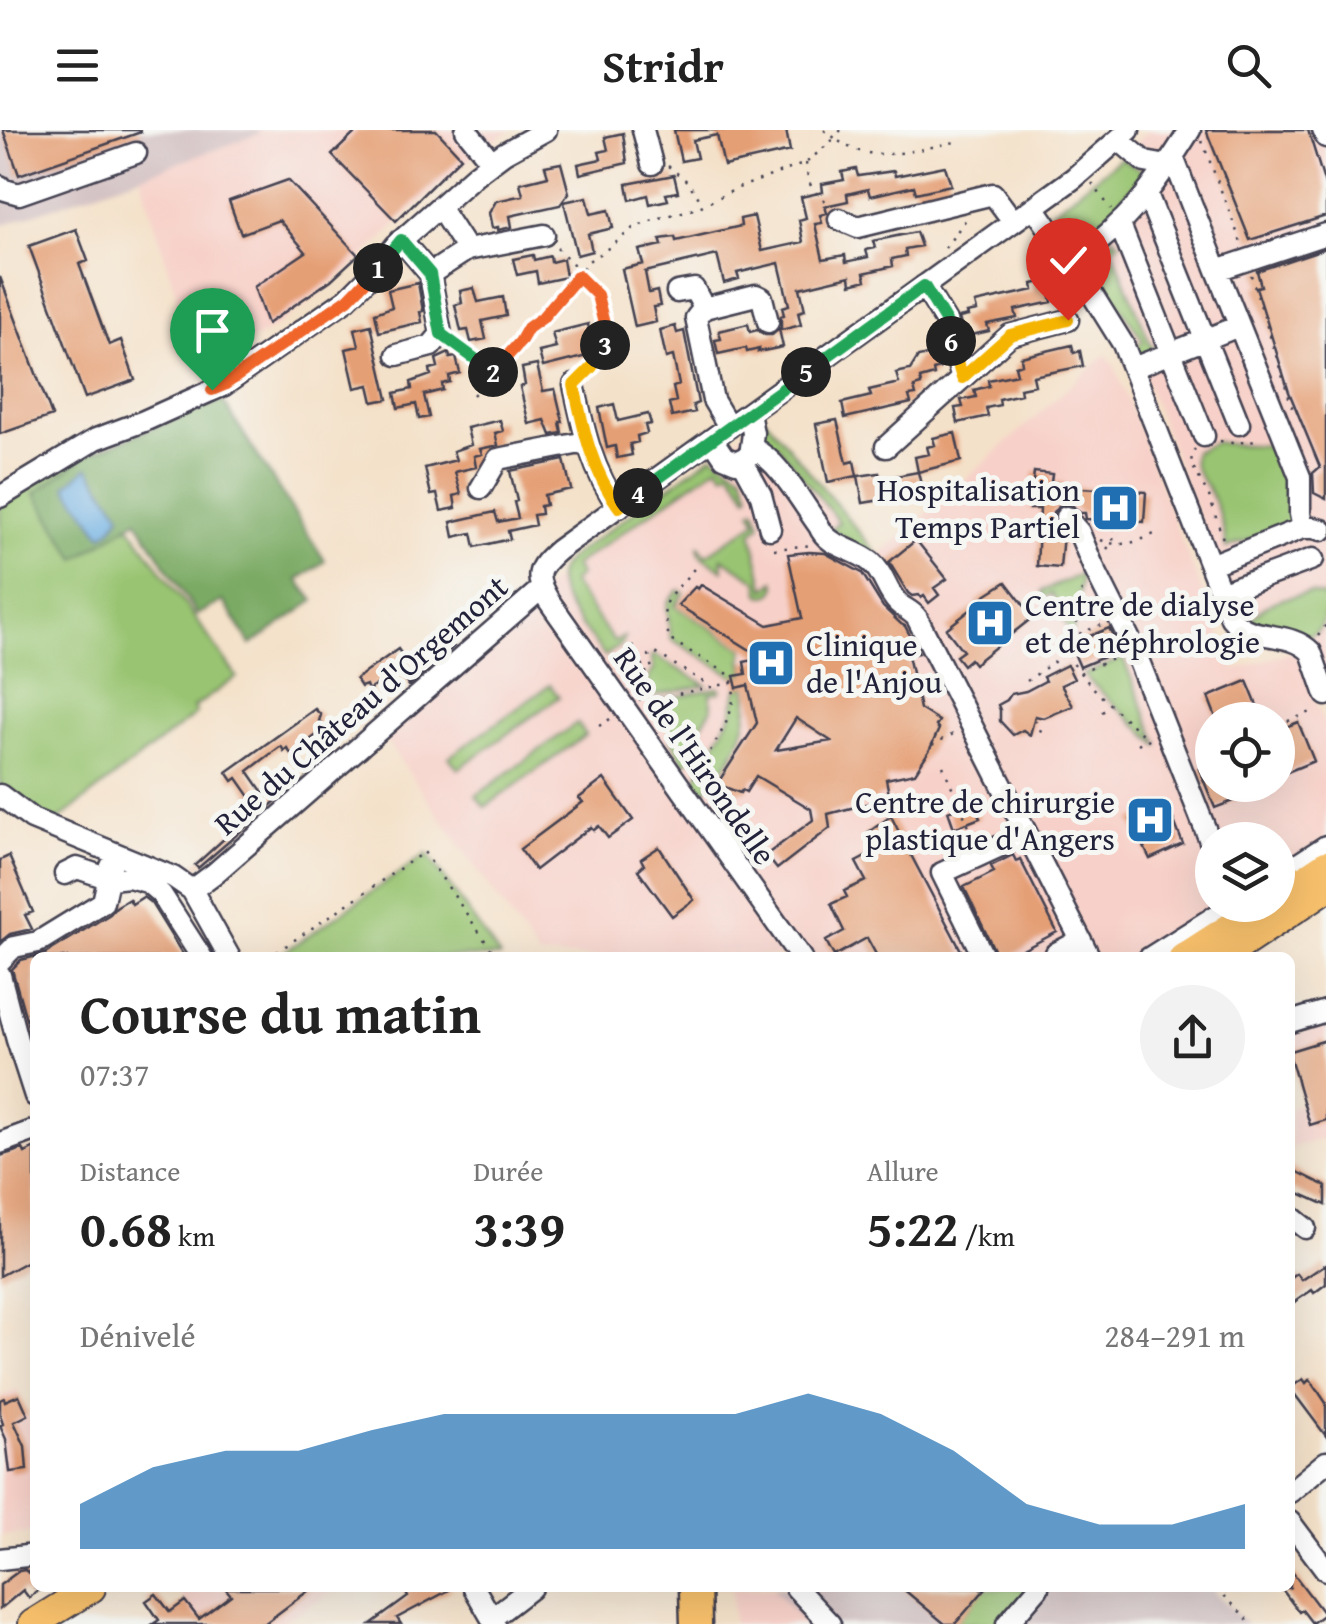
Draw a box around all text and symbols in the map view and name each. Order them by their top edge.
text: Stridr [602,33,724,98]
icon: menu [50,38,105,93]
icon: search [1221,38,1276,93]
pin [1026,218,1111,321]
icon: check [1041,233,1096,288]
pin: 1 [353,243,403,293]
text: 1 [371,247,385,288]
pin [170,288,255,391]
icon: arrive [185,303,240,358]
pin: 6 [926,316,976,366]
pin: 3 [580,320,630,370]
text: 6 [944,320,958,361]
text: 3 [598,324,612,365]
pin: 2 [468,347,518,397]
pin: 5 [781,347,831,397]
text: 2 [486,351,500,392]
text: 5 [799,351,813,392]
place label: Hospitalisation Temps Partiel [877,466,1080,550]
pin: 4 [613,468,663,518]
text: 4 [631,472,645,513]
hospital icon: Hospitalisation Temps Partiel [1089,482,1141,534]
street label: Rue du Château d'Orgemont [203,564,518,846]
place label: Centre de dialyse et de néphrologie [1025,581,1260,665]
hospital icon: Centre de dialyse et de néphrologie [964,597,1016,649]
place label: Clinique de l'Anjou [806,621,943,705]
street label: Rue de l'Hirondelle [603,637,788,874]
hospital icon: Clinique de l'Anjou [745,637,797,689]
map controls [1195,702,1295,922]
button: locate [1195,702,1295,802]
place label: Centre de chirurgie plastique d'Angers [855,778,1115,862]
hospital icon: Centre de chirurgie plastique d'Angers [1124,794,1176,846]
button: layers [1195,822,1295,922]
text: Course du matin [80,973,481,1053]
button: share [1140,985,1245,1090]
text: 07:37 [80,1051,149,1098]
text: Distance [80,1150,180,1191]
text: Durée [473,1150,543,1191]
text: Allure [867,1150,939,1191]
text: 0.68 [80,1191,172,1264]
text: 3:39 [473,1191,565,1264]
text: 5:22 [867,1191,959,1264]
text: km [172,1215,215,1256]
text: /km [959,1215,1015,1256]
text: Dénivelé [80,1312,196,1359]
text: 284–291 m [1104,1312,1245,1359]

